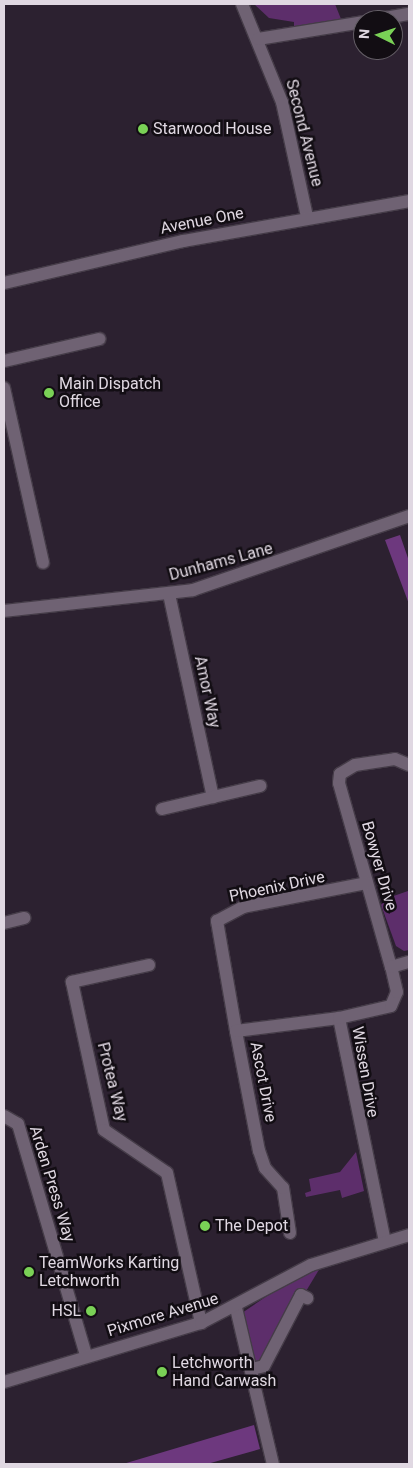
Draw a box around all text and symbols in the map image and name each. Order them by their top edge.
north arrow [353,10,403,60]
text: N [356,29,372,40]
street label: Second Avenue [281,77,327,189]
place label: Starwood House [153,119,271,139]
marker: Starwood House [137,123,149,135]
street label: Avenue One [159,204,245,238]
place label: Main Dispatch Office [59,374,161,412]
marker: Main Dispatch Office [43,387,55,399]
street label: Dunhams Lane [167,539,275,585]
street label: Amor Way [190,654,224,730]
street label: Bowyer Drive [357,819,401,913]
street label: Phoenix Drive [228,868,326,906]
street label: Wissen Drive [348,1025,382,1119]
street label: Protea Way [93,1040,131,1124]
street label: Ascot Drive [246,1040,280,1124]
street label: Arden Press Way [25,1124,79,1244]
place label: The Depot [215,1216,288,1236]
marker: The Depot [199,1220,211,1232]
place label: TeamWorks Karting Letchworth [39,1253,179,1291]
marker: TeamWorks Karting Letchworth [23,1266,35,1278]
street label: Pixmore Avenue [105,1289,221,1341]
place label: HSL [51,1301,81,1321]
marker: HSL [85,1305,97,1317]
place label: Letchworth Hand Carwash [172,1353,276,1391]
marker: Letchworth Hand Carwash [156,1366,168,1378]

